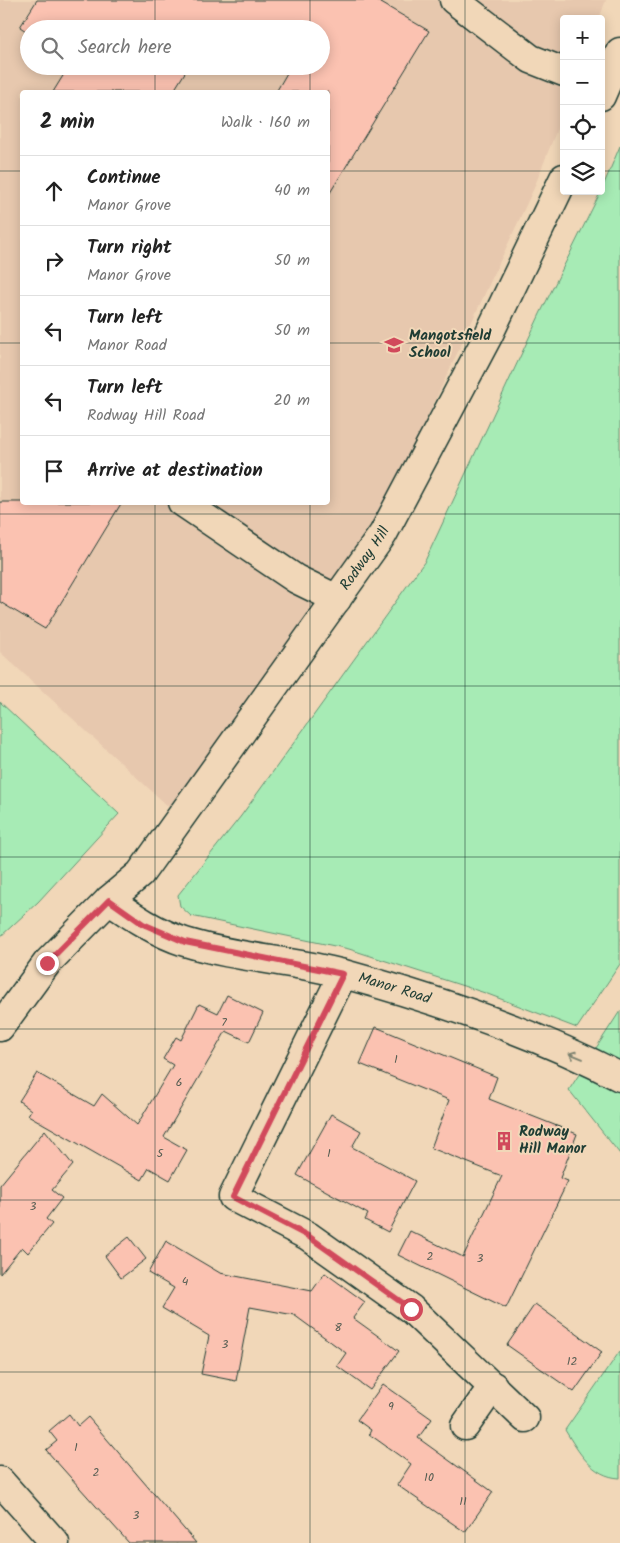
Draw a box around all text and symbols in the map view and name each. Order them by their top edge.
map controls [560,15,605,195]
button: + [560,15,605,60]
search box [20,20,330,75]
text: Search here [78,33,172,63]
icon: search [38,34,66,62]
button: − [560,60,605,105]
button: locate [560,105,605,150]
text: 2 min [40,106,95,139]
text: Walk · 160 m [221,110,310,135]
button: layers [560,150,605,195]
text: Continue [87,163,160,193]
icon: ahead [40,177,68,205]
text: 40 m [274,178,310,203]
text: Manor Grove [87,193,171,218]
text: Turn right [87,233,172,263]
icon: right [40,247,68,275]
text: 50 m [274,248,310,273]
text: Manor Grove [87,263,171,288]
text: Turn left [87,303,162,333]
icon: left [40,317,68,345]
text: 50 m [274,318,310,343]
place label: Mangotsfield School [409,324,492,365]
text: Manor Road [87,333,167,358]
school or university icon: Mangotsfield School [383,334,405,356]
text: Turn left [87,373,162,403]
icon: left [40,387,68,415]
text: 20 m [274,388,310,413]
text: Rodway Hill Road [87,403,205,428]
text: Arrive at destination [87,456,263,486]
icon: arrive [40,457,68,485]
street label: Rodway Hill [334,522,397,596]
route end [36,952,59,975]
street label: Manor Road [355,967,434,1011]
house number: 7 [221,1013,227,1032]
house number: 1 [394,1050,398,1069]
one-way arrow [569,1050,584,1060]
house number: 6 [176,1073,182,1092]
place label: Rodway Hill Manor [519,1120,587,1161]
building icon: Rodway Hill Manor [493,1130,515,1152]
house number: 5 [157,1144,165,1163]
house number: 1 [327,1144,331,1163]
house number: 3 [30,1197,37,1216]
house number: 2 [427,1247,434,1266]
house number: 3 [477,1249,484,1268]
house number: 4 [182,1272,189,1291]
route start [400,1298,423,1321]
house number: 8 [334,1318,342,1337]
house number: 3 [222,1335,229,1354]
house number: 12 [567,1352,577,1371]
house number: 9 [388,1397,394,1416]
house number: 1 [74,1438,78,1457]
house number: 2 [93,1463,100,1482]
house number: 10 [424,1468,434,1487]
house number: 11 [459,1492,467,1511]
house number: 3 [133,1506,140,1525]

